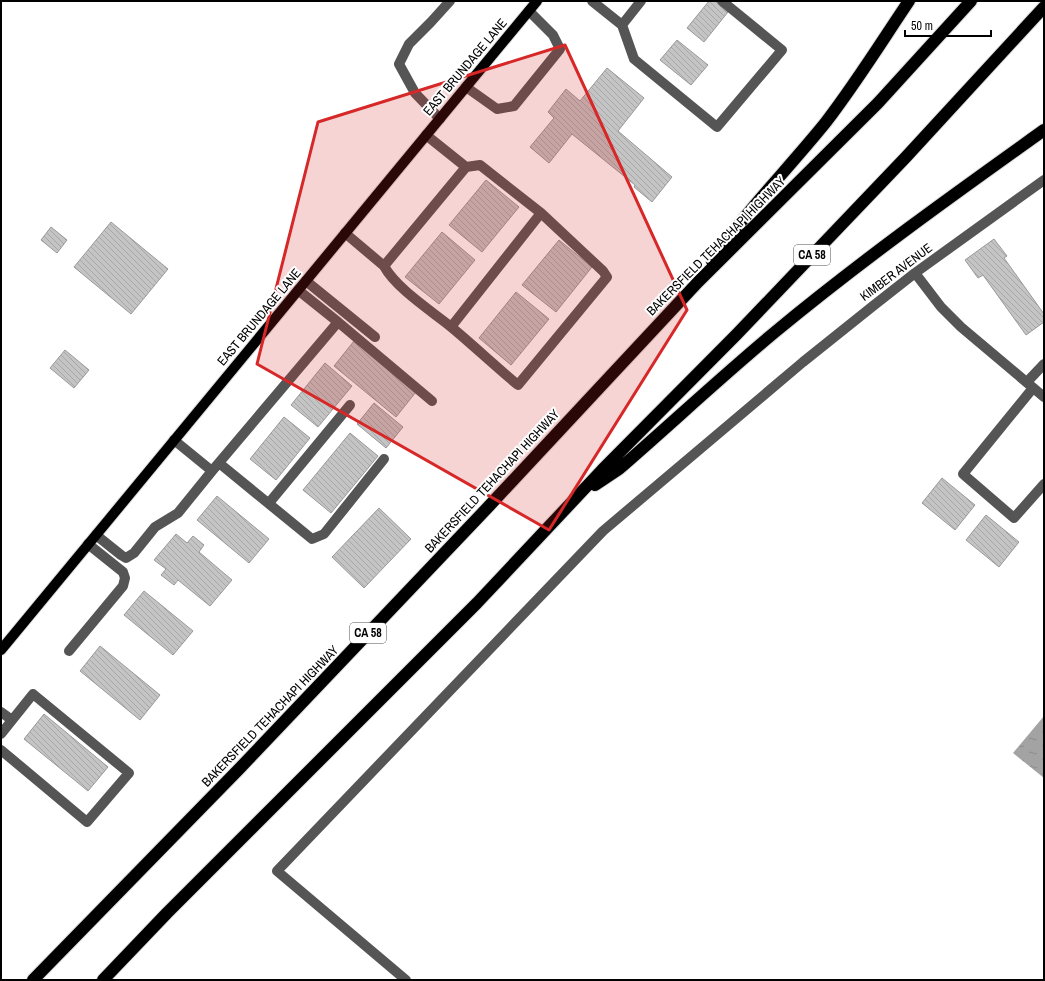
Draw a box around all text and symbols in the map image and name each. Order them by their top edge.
scale bar [905,12,991,38]
street label: EAST BRUNDAGE LANE [419,15,511,119]
text: 50 m [911,18,933,34]
street label: BAKERSFIELD TEHACHAPI HIGHWAY [643,173,789,319]
street label: KIMBER AVENUE [856,239,936,305]
road number: CA 58 [794,245,830,265]
street label: EAST BRUNDAGE LANE [213,265,305,369]
street label: BAKERSFIELD TEHACHAPI HIGHWAY [421,406,563,556]
road number: CA 58 [350,623,386,643]
street label: BAKERSFIELD TEHACHAPI HIGHWAY [198,642,342,790]

